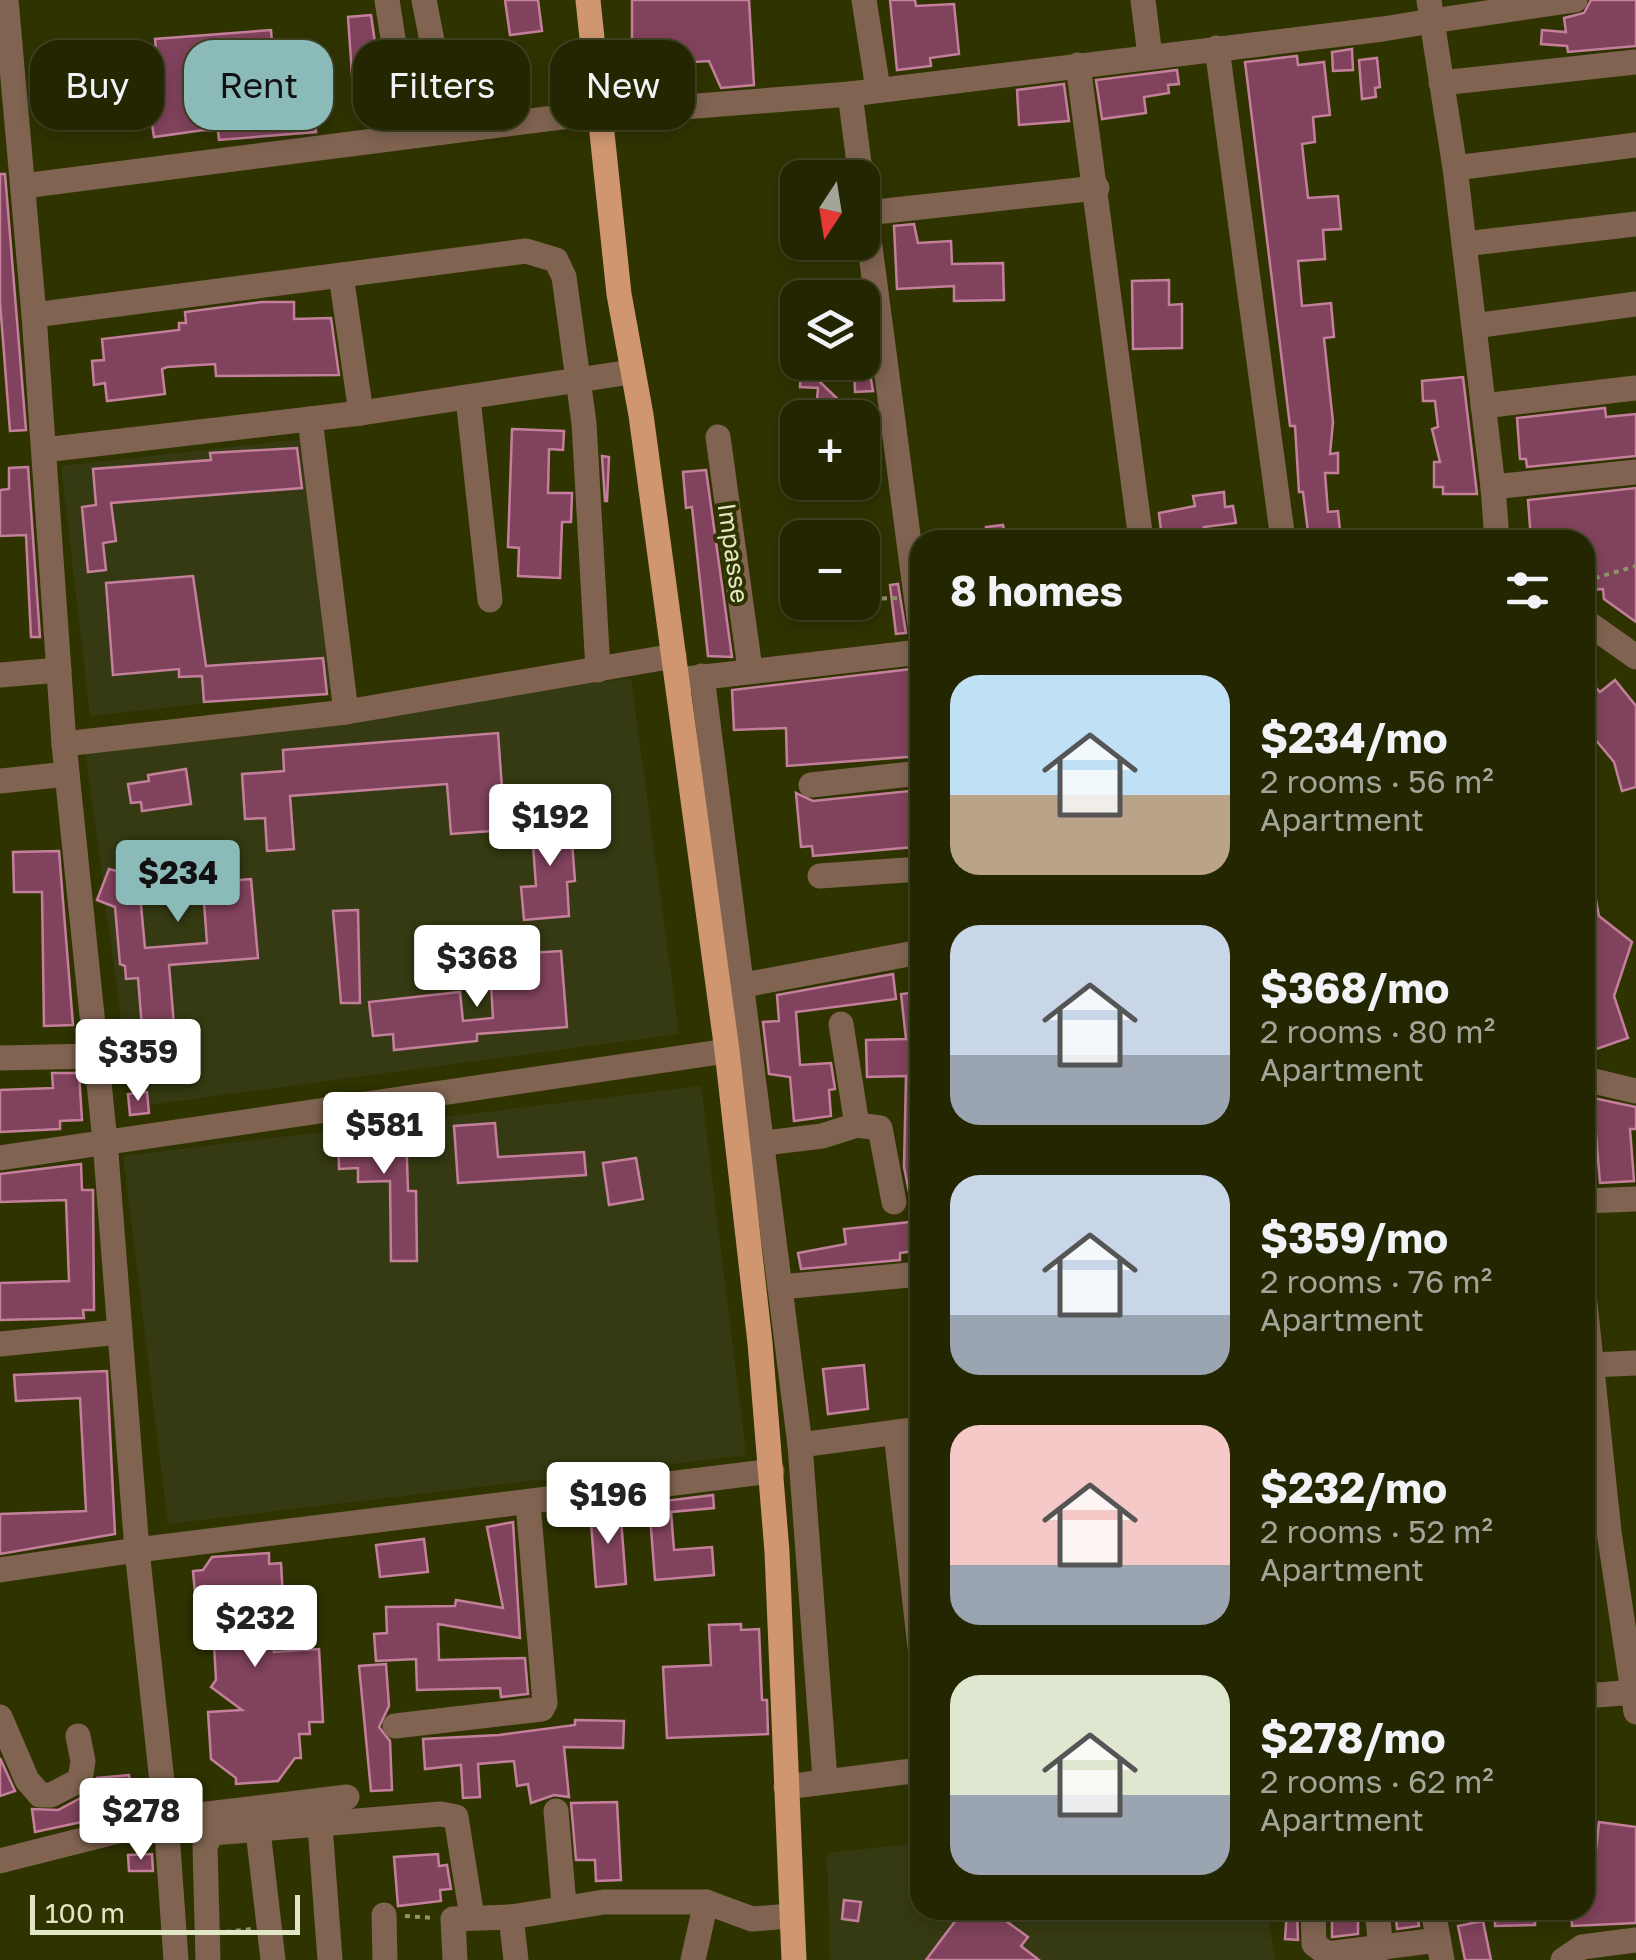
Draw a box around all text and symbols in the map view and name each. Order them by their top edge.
chip: Buy [30,40,164,130]
chip: Rent [184,40,333,130]
chip: Filters [353,40,530,130]
chip: New [550,40,695,130]
north arrow [780,160,880,260]
map controls [780,160,880,620]
button: layers [780,280,880,380]
button: + [780,400,880,500]
street label: Impasse [712,501,756,605]
button: − [780,520,880,620]
icon: filters [1500,563,1555,618]
text: 8 homes [950,565,1123,615]
text: $234/mo [1260,712,1448,762]
icon: home [1030,715,1150,835]
text: 2 rooms · 56 m² [1260,762,1494,800]
pin: $192 [491,784,609,869]
text: $192 [511,797,589,835]
text: Apartment [1260,800,1424,838]
pin: $234 [119,840,237,925]
text: $234 [138,853,218,891]
pin: $368 [418,925,536,1010]
text: $368 [436,938,518,976]
text: $368/mo [1260,962,1449,1012]
icon: home [1030,965,1150,1085]
text: 2 rooms · 80 m² [1260,1012,1495,1050]
pin: $359 [79,1019,197,1104]
text: $359 [98,1032,178,1070]
text: Apartment [1260,1050,1424,1088]
pin: $581 [325,1092,443,1177]
text: $581 [345,1105,423,1143]
text: $359/mo [1260,1212,1448,1262]
icon: home [1030,1215,1150,1335]
text: 2 rooms · 76 m² [1260,1262,1492,1300]
text: Apartment [1260,1300,1424,1338]
pin: $196 [549,1462,667,1547]
text: $232/mo [1260,1462,1447,1512]
icon: home [1030,1465,1150,1585]
text: $196 [569,1475,647,1513]
text: 2 rooms · 52 m² [1260,1512,1493,1550]
text: Apartment [1260,1550,1424,1588]
pin: $232 [196,1585,314,1670]
text: $232 [215,1598,295,1636]
text: $278/mo [1260,1712,1446,1762]
icon: home [1030,1715,1150,1835]
text: 2 rooms · 62 m² [1260,1762,1494,1800]
pin: $278 [82,1778,200,1863]
text: $278 [102,1791,180,1829]
text: Apartment [1260,1800,1424,1838]
scale bar [30,1890,300,1934]
text: 100 m [45,1896,125,1929]

